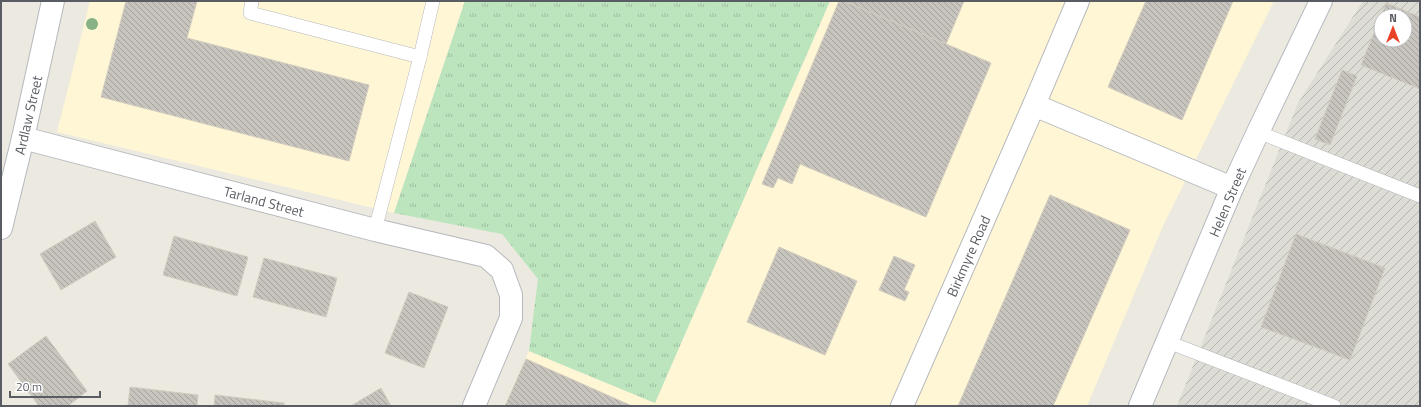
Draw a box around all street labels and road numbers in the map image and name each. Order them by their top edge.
street label: Ardlaw Street [9,73,47,157]
street label: Helen Street [1203,164,1251,240]
street label: Tarland Street [222,180,307,222]
street label: Birkmyre Road [941,212,995,300]

